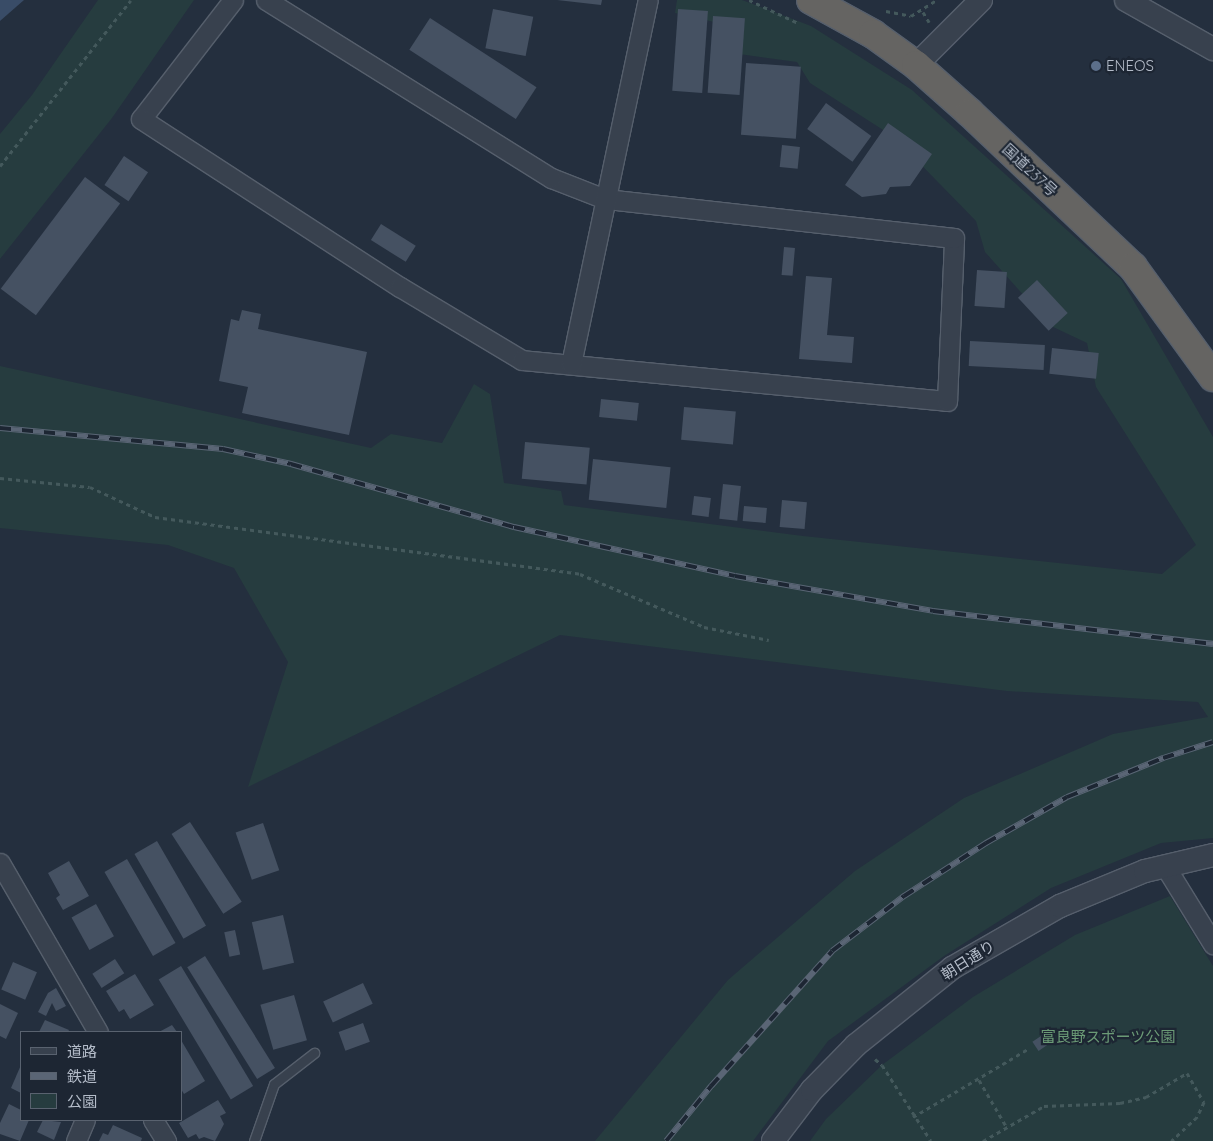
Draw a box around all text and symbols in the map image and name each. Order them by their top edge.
place label: ENEOS [1106,57,1154,75]
marker: ENEOS [1090,60,1102,72]
street label: 国道237号 [999,140,1061,200]
street label: 朝日通り [938,936,998,984]
park label: 富良野スポーツ公園 [1041,1028,1175,1046]
legend [20,1031,182,1121]
text: 道路 [67,1042,97,1061]
text: 鉄道 [67,1067,97,1086]
text: 公園 [67,1092,97,1111]

